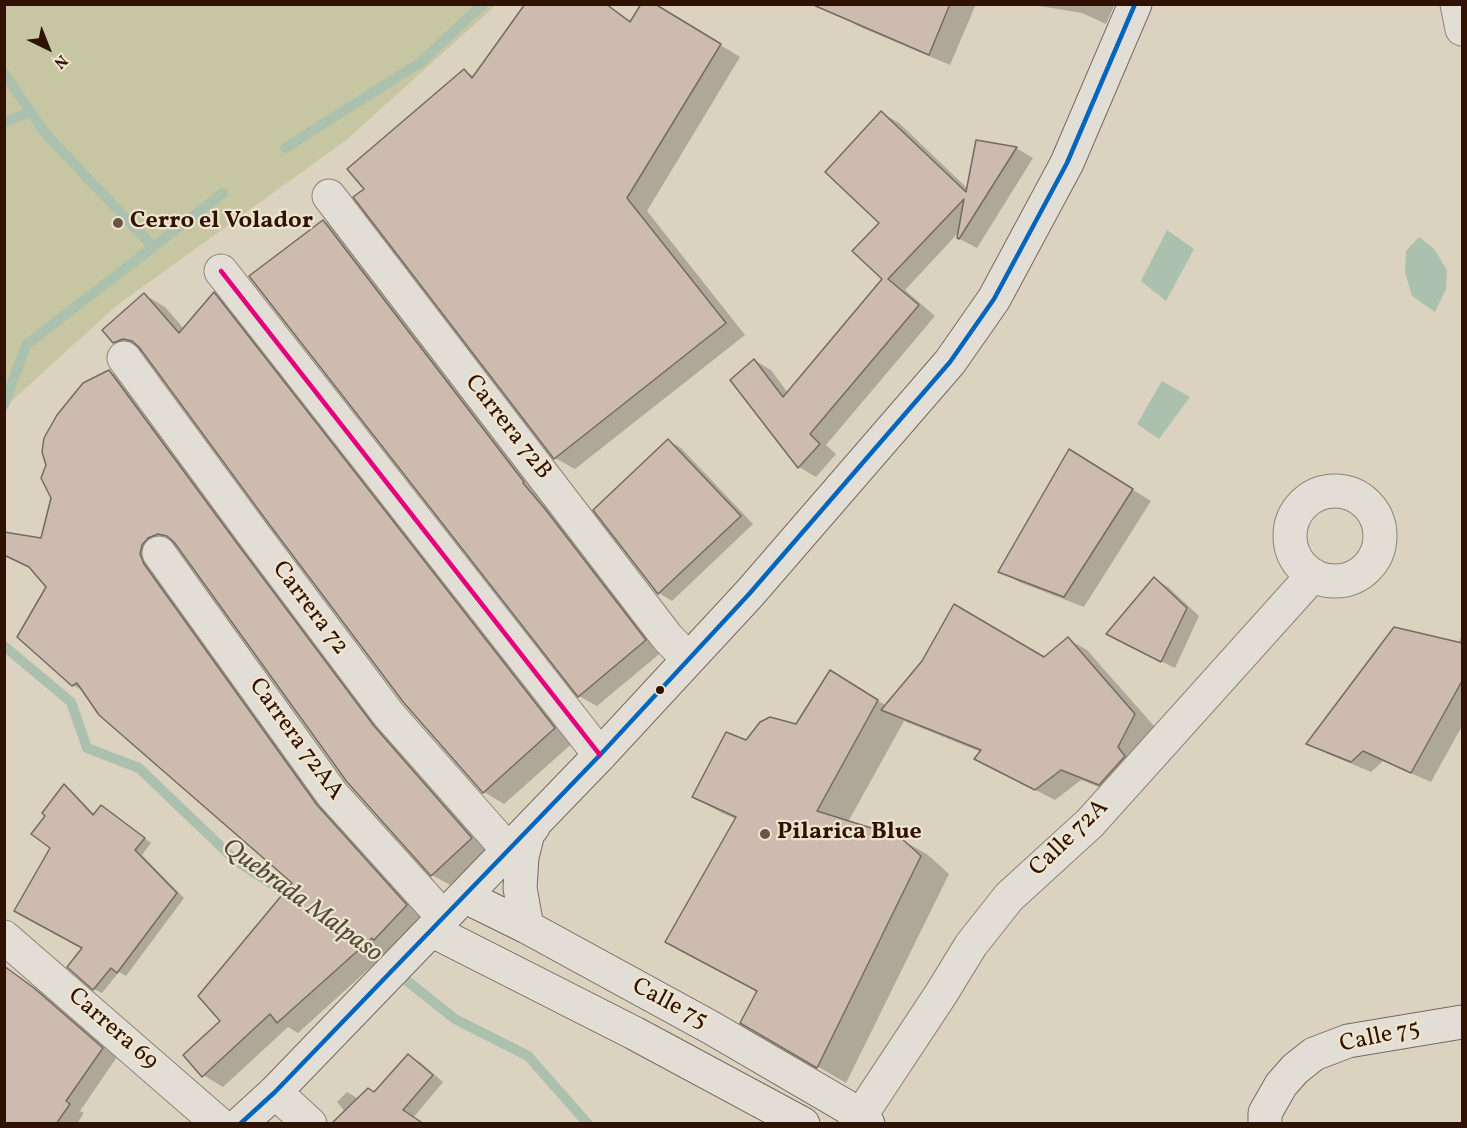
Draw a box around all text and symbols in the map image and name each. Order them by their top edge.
north arrow [18,18,78,78]
text: N [49,49,72,73]
place label: Cerro el Volador [130,209,313,237]
marker: Cerro el Volador [111,216,125,230]
street label: Carrera 72B [457,370,557,486]
street label: Carrera 72 [264,556,354,662]
street label: Carrera 72AA [241,673,349,807]
unlabelled marker [654,684,666,696]
street label: Calle 72A [1024,794,1116,884]
place label: Pilarica Blue [777,820,922,848]
marker: Pilarica Blue [758,827,772,841]
water label: Quebrada Malpaso [215,833,387,971]
street label: Calle 75 [626,973,712,1037]
street label: Carrera 69 [61,983,163,1077]
street label: Calle 75 [1337,1015,1423,1061]

